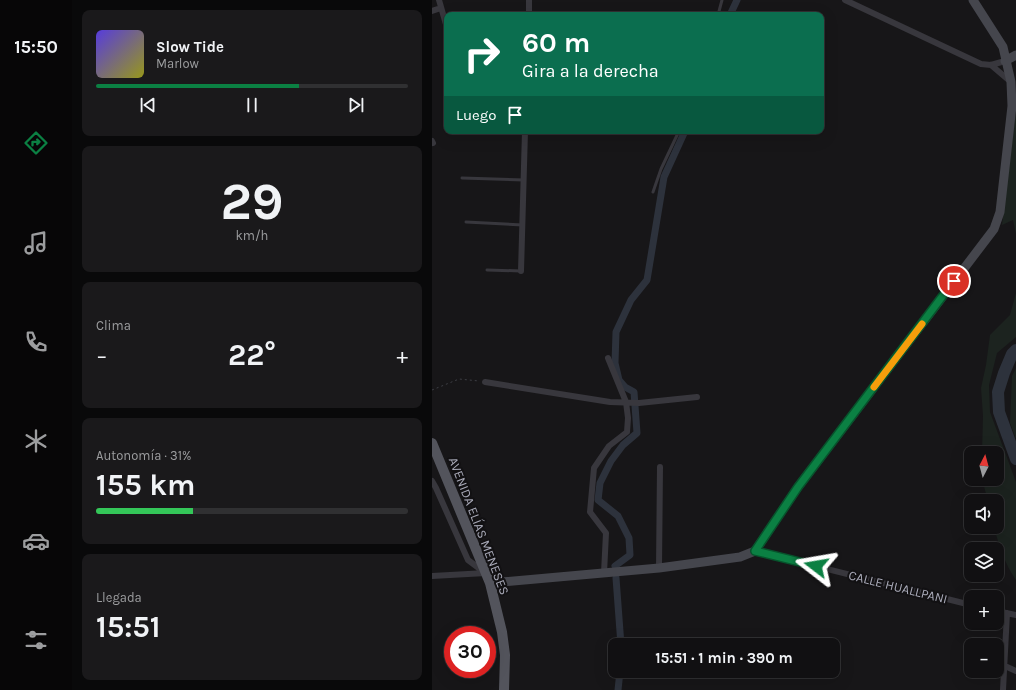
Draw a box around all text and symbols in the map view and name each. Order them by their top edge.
text: 60 m [522,26,590,59]
icon: right [456,28,508,80]
text: 15:50 [14,36,58,58]
text: Slow Tide [156,38,224,56]
text: Marlow [156,56,199,71]
text: Gira a la derecha [522,60,659,82]
icon: previous [137,94,159,116]
icon: pause [241,94,263,116]
icon: next [345,94,367,116]
icon: arrive [504,104,526,126]
text: Luego [456,106,496,124]
icon: directions [22,129,50,157]
text: 29 [220,171,284,232]
text: km/h [236,228,268,243]
icon: music [22,229,50,257]
pin [937,264,971,298]
icon: arrive [943,270,965,292]
text: Clima [96,318,131,333]
icon: phone [22,328,50,356]
text: 22° [228,337,276,373]
text: − [96,343,108,369]
text: + [396,343,408,369]
icon: climate [22,427,50,455]
north arrow [964,446,1004,486]
map controls [964,446,1004,678]
text: Autonomía · 31% [96,448,191,463]
street label: AVENIDA ELÍAS MENESES [446,454,514,597]
text: 155 km [96,467,195,503]
button: sound [964,494,1004,534]
icon: car [22,527,50,555]
button: layers [964,542,1004,582]
position arrow [795,545,837,587]
street label: CALLE HUALLPANI [847,567,949,607]
text: Llegada [96,590,142,605]
button: + [964,590,1004,630]
text: 15:51 [96,609,160,645]
icon: filters [22,626,50,654]
speed limit sign: 30 [444,626,496,678]
button: − [964,638,1004,678]
text: 15:51 · 1 min · 390 m [655,649,793,667]

